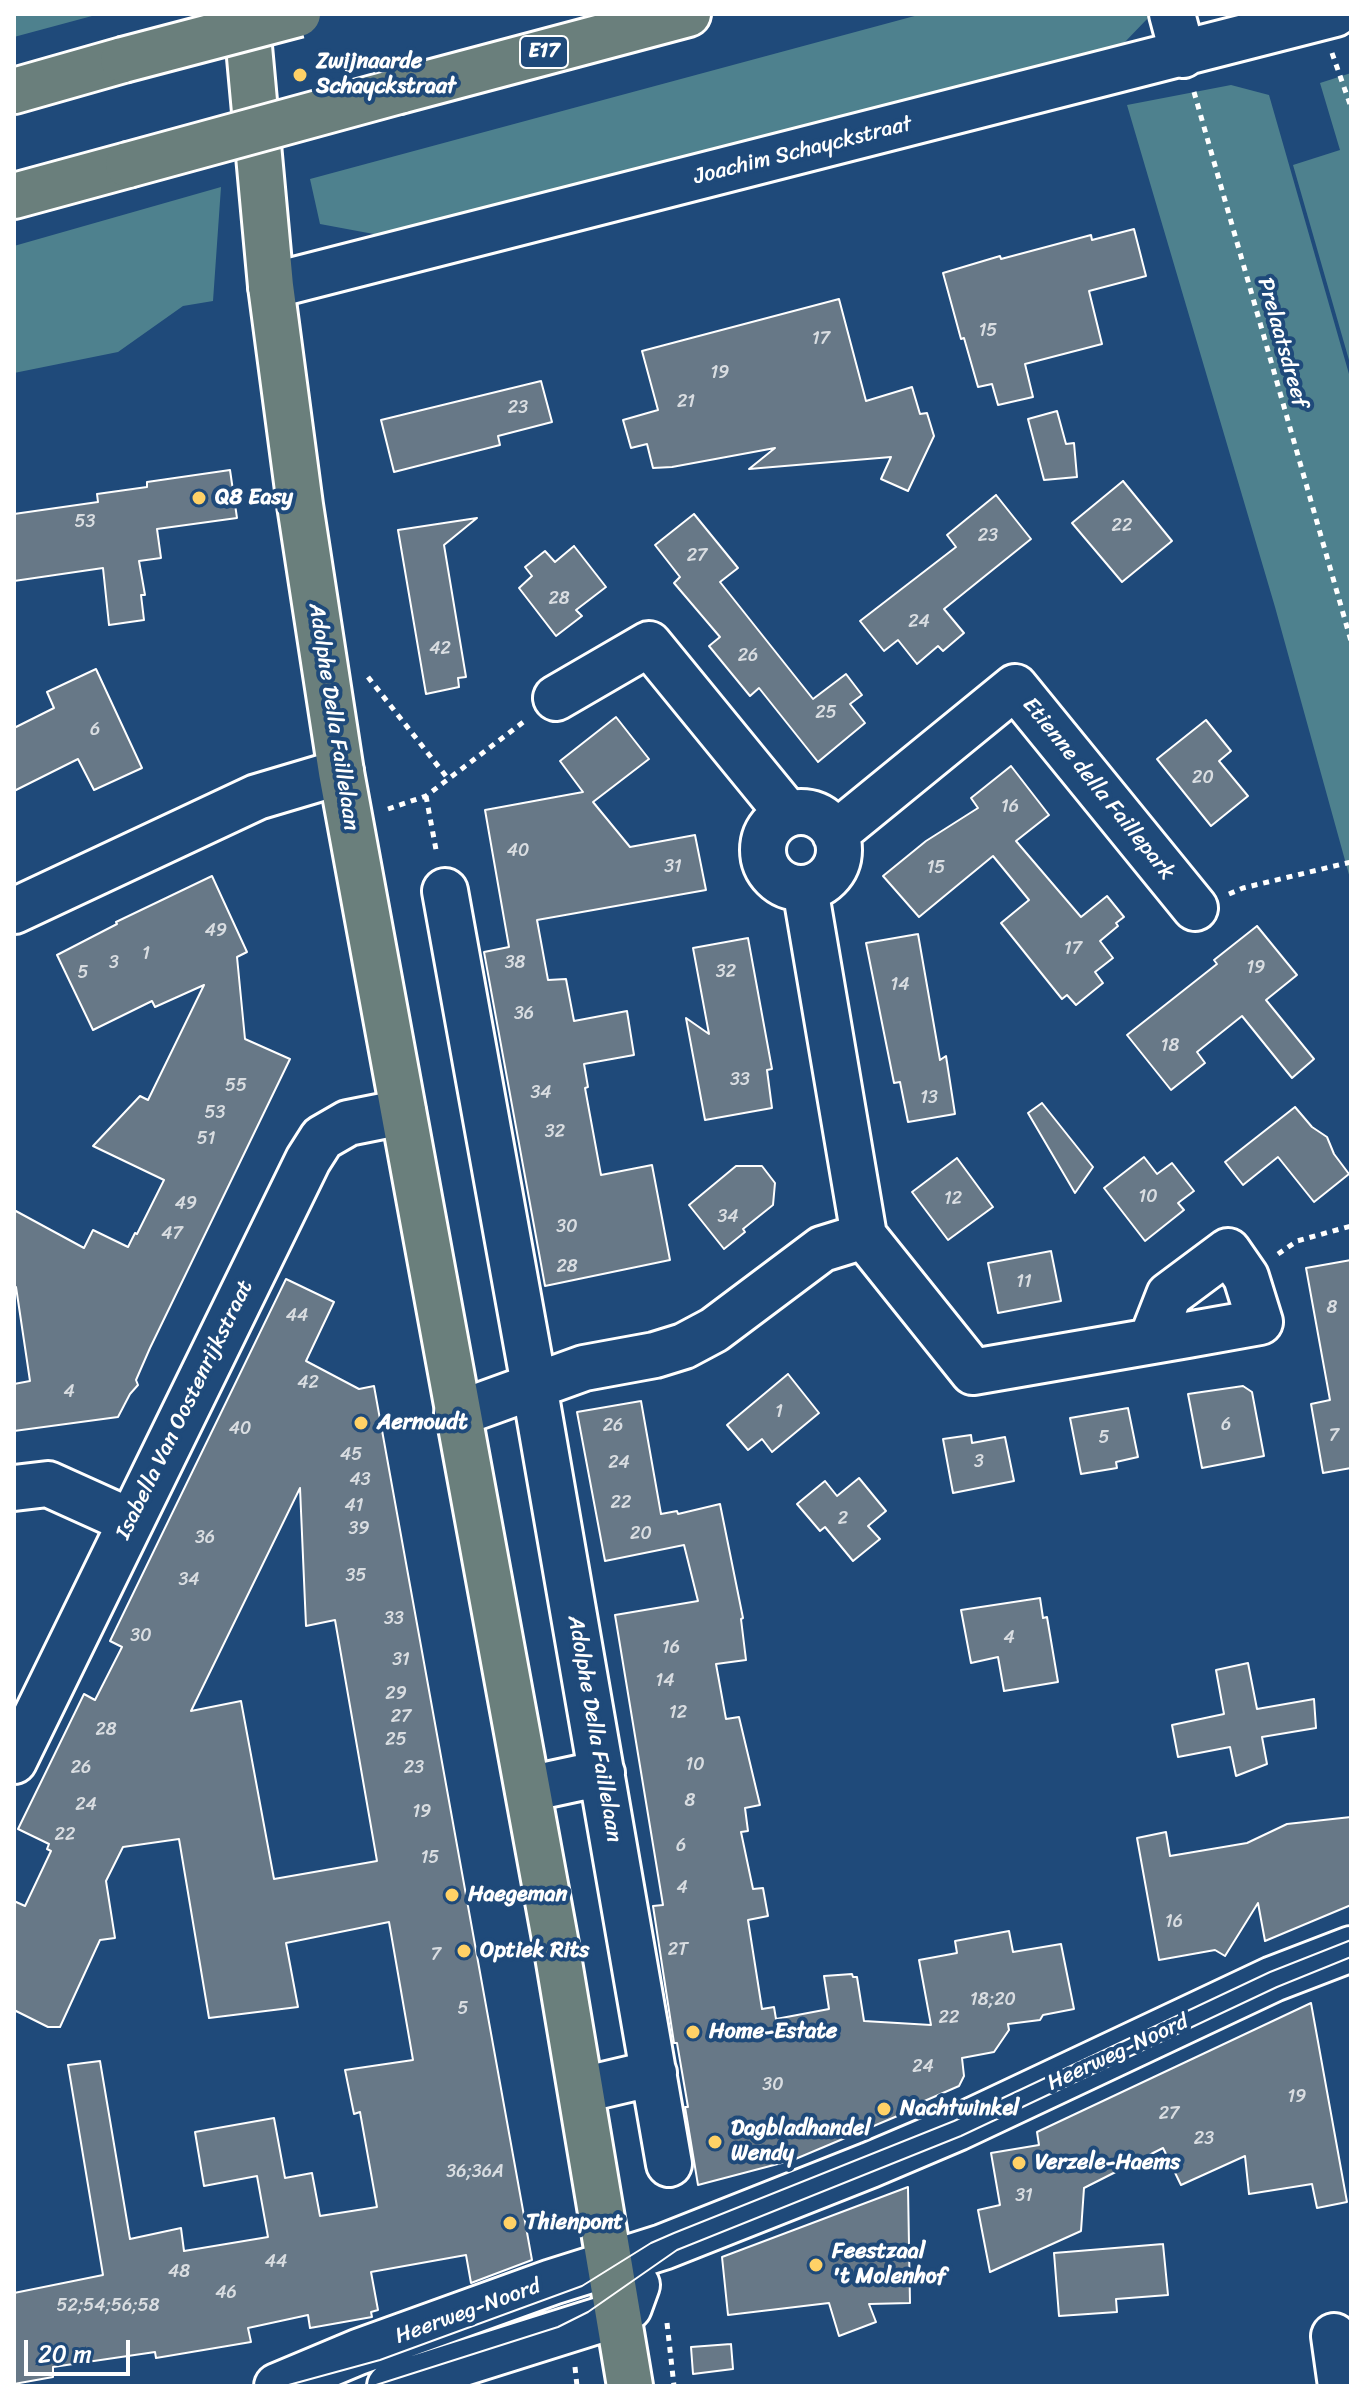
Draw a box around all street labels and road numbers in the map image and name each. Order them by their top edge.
road number: E17 [520,36,568,68]
street label: Joachim Schayckstraat [691,111,915,191]
street label: Prelaatsdreef [1251,275,1313,411]
street label: Adolphe Della Faillelaan [302,601,364,833]
street label: Etienne della Faillepark [1016,692,1180,886]
street label: Isabella Van Oostenrijkstraat [111,1276,259,1544]
street label: Adolphe Della Faillelaan [561,1614,627,1844]
street label: Heerweg-Noord [1043,2009,1193,2097]
street label: Heerweg-Noord [392,2274,544,2350]

